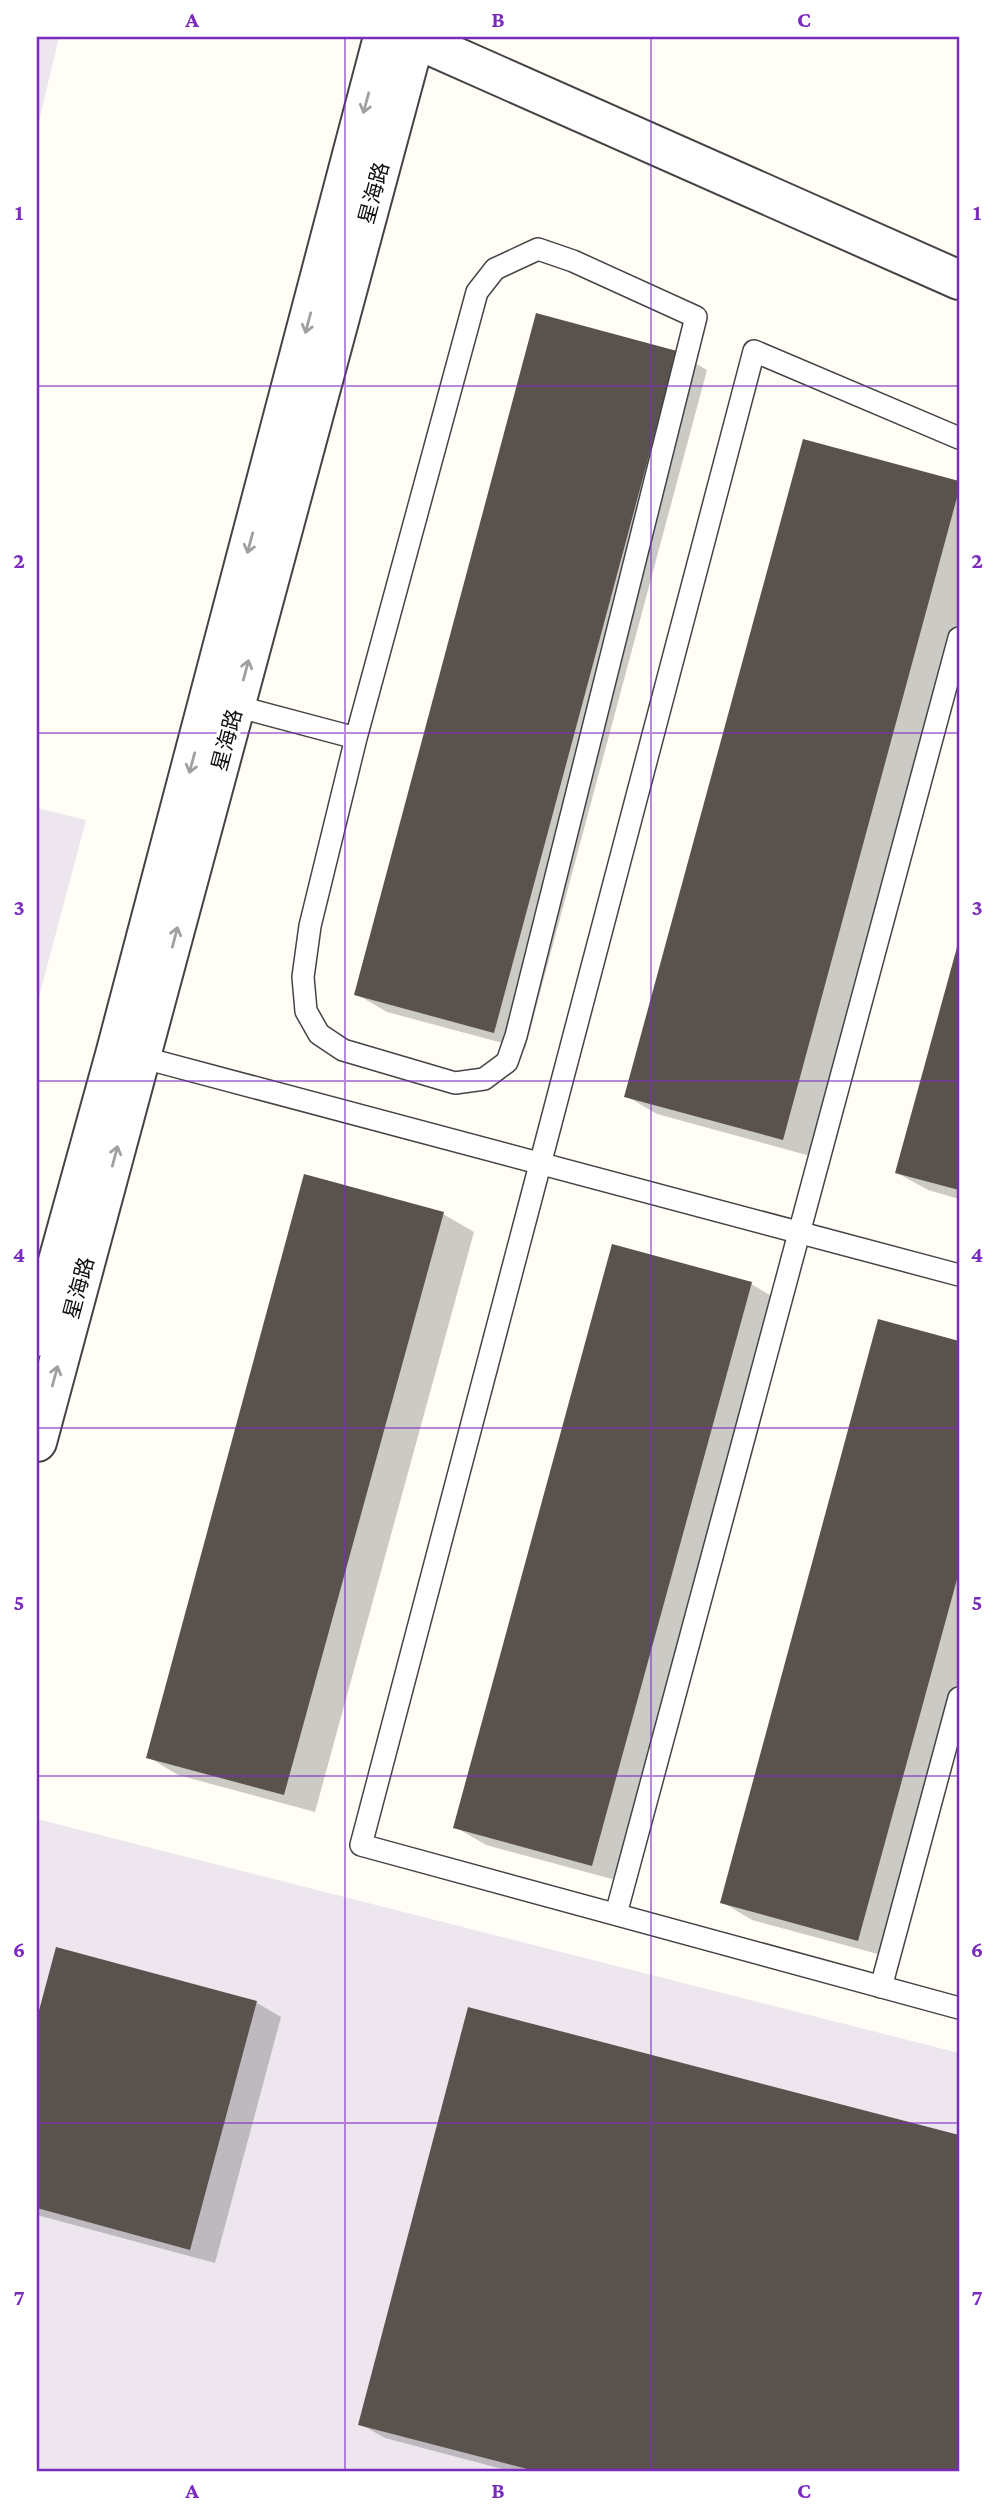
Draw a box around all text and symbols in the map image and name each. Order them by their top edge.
text: A [184,6,199,32]
text: B [491,6,505,32]
text: C [797,6,811,32]
one-way arrow [359,91,372,114]
street label: 星海路 [354,159,394,227]
text: 1 [15,199,24,225]
text: 1 [973,199,982,225]
one-way arrow [301,311,314,334]
one-way arrow [243,531,256,554]
text: 2 [13,547,25,573]
text: 2 [971,547,983,573]
one-way arrow [240,659,253,682]
street label: 星海路 [207,706,247,774]
one-way arrow [185,751,198,774]
text: 3 [13,894,25,920]
text: 3 [971,894,983,920]
one-way arrow [169,926,182,949]
one-way arrow [110,1146,123,1168]
text: 4 [13,1241,25,1267]
text: 4 [971,1241,983,1267]
street label: 星海路 [59,1254,99,1322]
one-way arrow [49,1365,62,1388]
text: 5 [13,1589,25,1615]
text: 5 [971,1589,983,1615]
text: 6 [13,1936,25,1962]
text: 6 [971,1936,983,1962]
text: 7 [13,2284,25,2310]
text: 7 [971,2284,983,2310]
text: A [184,2477,199,2503]
text: B [491,2477,505,2503]
text: C [797,2477,811,2503]

